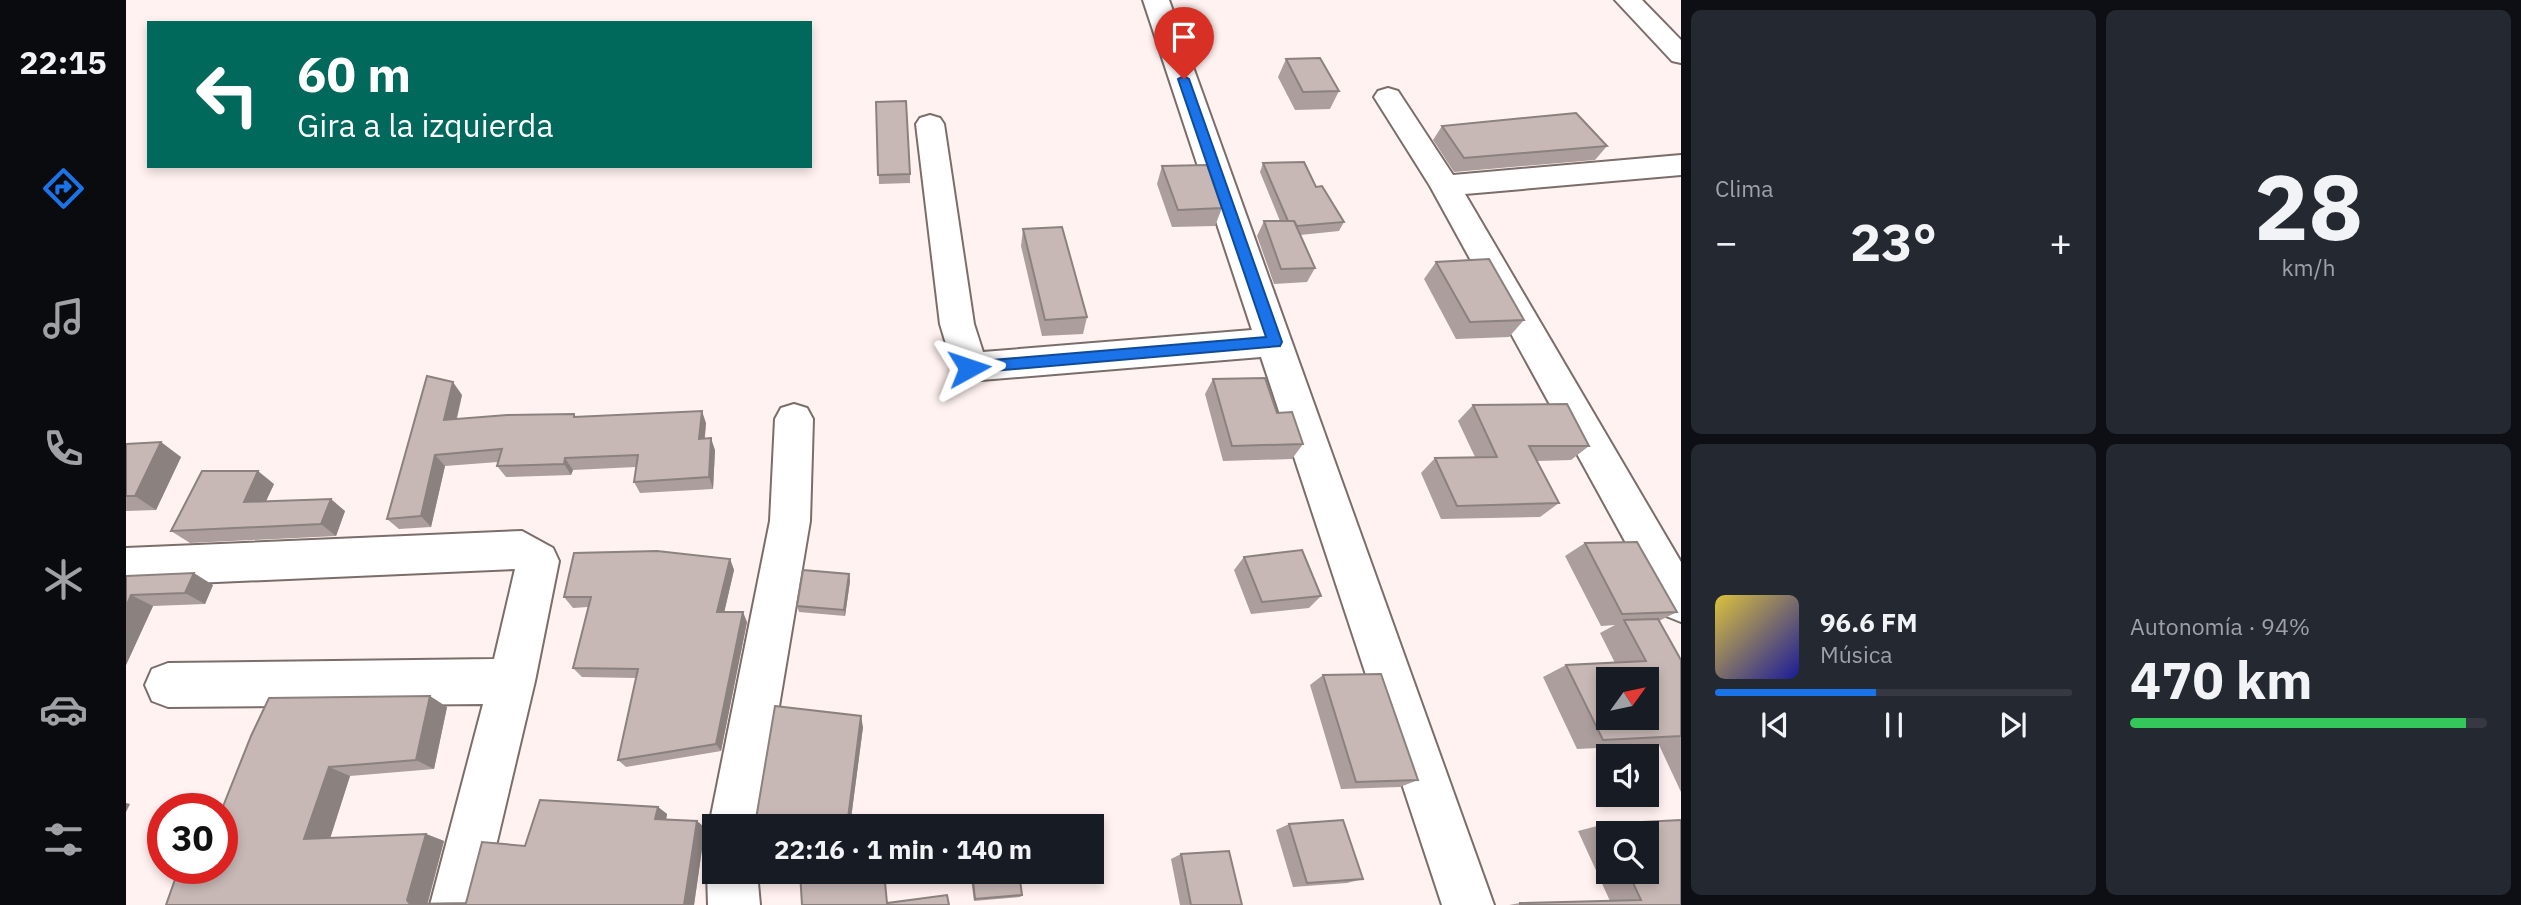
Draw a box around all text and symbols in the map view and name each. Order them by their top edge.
pin [1154,7,1214,79]
icon: arrive [1165,18,1203,56]
text: 22:15 [19,41,107,83]
text: 60 m [297,42,411,105]
icon: left [182,49,273,140]
text: Gira a la izquierda [297,104,554,146]
text: 28 [2254,147,2363,265]
icon: directions [39,164,88,213]
text: Clima [1715,173,1774,203]
text: 23° [1850,208,1937,275]
text: − [1715,217,1738,266]
text: + [2049,217,2072,266]
text: km/h [2281,252,2336,282]
icon: music [39,294,88,343]
position arrow [932,331,1006,405]
icon: phone [39,424,88,473]
icon: climate [39,555,88,604]
text: 96.6 FM [1820,605,1918,639]
text: Autonomía · 94% [2130,611,2310,641]
text: Música [1820,639,1893,669]
text: 470 km [2130,646,2312,713]
north arrow [1596,667,1659,730]
map controls [1596,667,1659,884]
icon: car [39,685,88,734]
icon: previous [1756,706,1794,744]
icon: pause [1875,706,1913,744]
icon: next [1994,706,2032,744]
button: sound [1596,744,1659,807]
speed limit sign: 30 [147,793,238,884]
icon: filters [39,815,88,864]
button: search [1596,821,1659,884]
text: 22:16 · 1 min · 140 m [774,832,1032,866]

